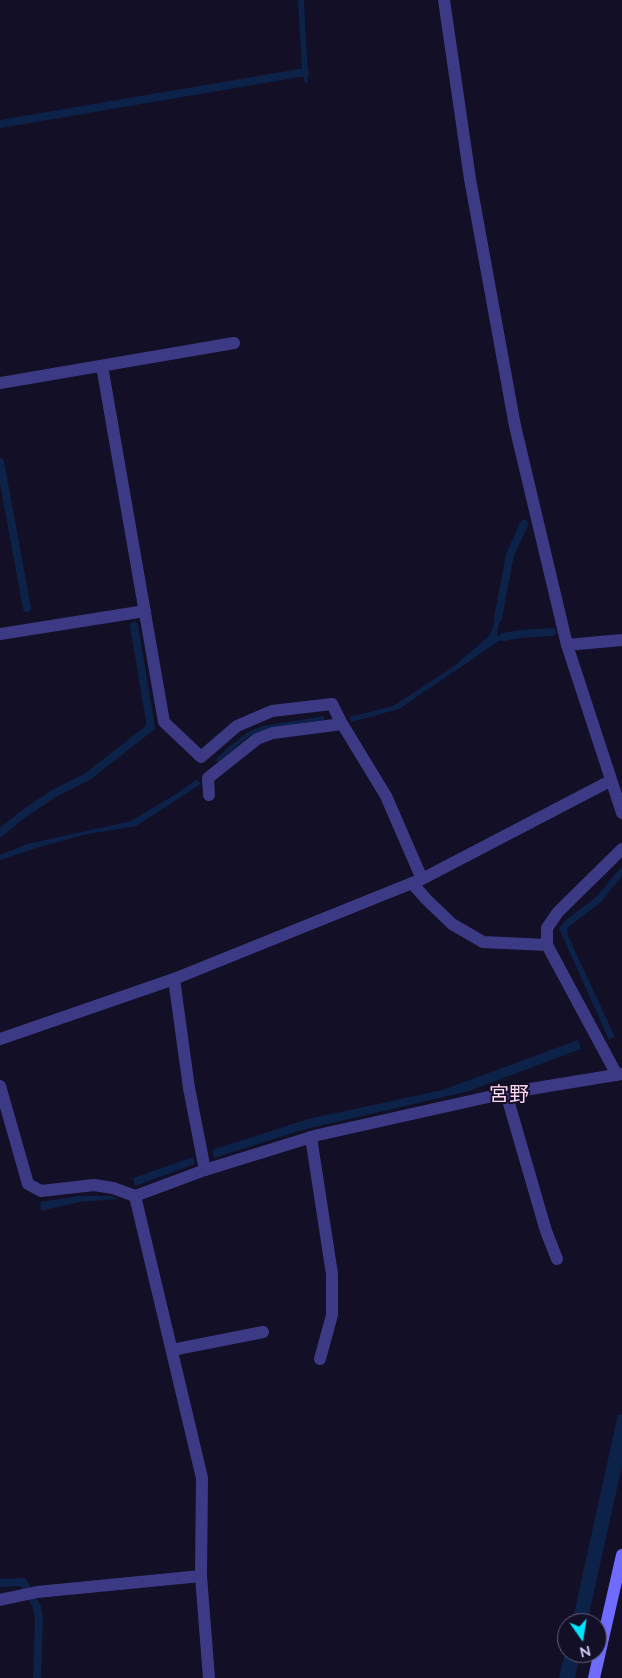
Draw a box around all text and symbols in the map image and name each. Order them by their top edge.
district label: 宮野 [489,1083,529,1107]
north arrow [557,1613,607,1663]
text: N [578,1643,592,1662]

